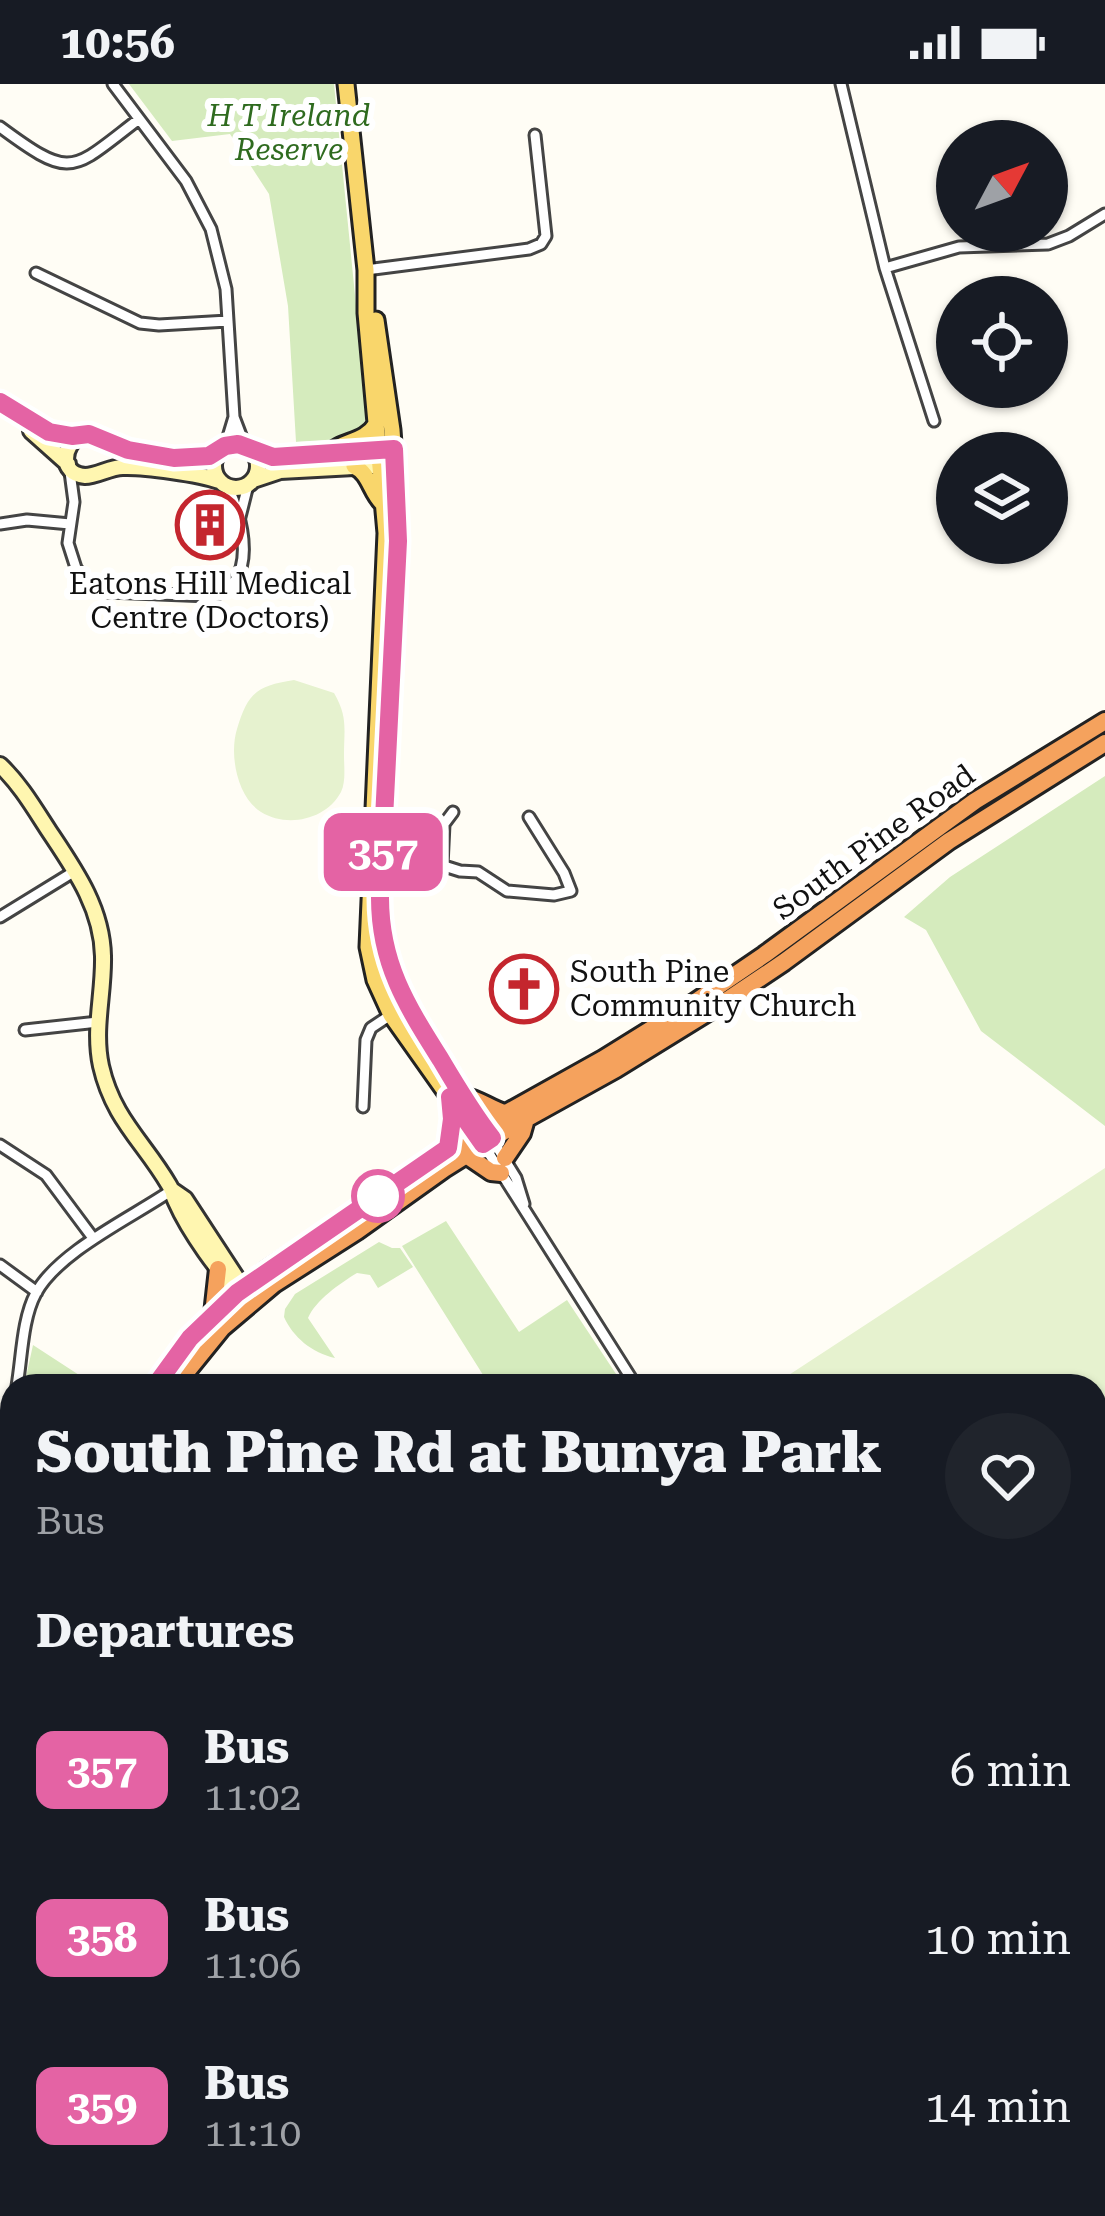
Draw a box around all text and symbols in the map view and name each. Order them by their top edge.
text: 10:56 [60,16,175,69]
park label: H T Ireland Reserve [207,98,370,167]
north arrow [936,120,1068,252]
map controls [936,120,1068,564]
button: locate [936,276,1068,408]
button: layers [936,432,1068,564]
building icon: Eatons Hill Medical Centre (Doctors) [175,490,245,560]
place label: Eatons Hill Medical Centre (Doctors) [69,566,351,635]
street label: South Pine Road [766,757,981,926]
line badge: 357 [314,813,452,891]
text: 357 [348,827,418,876]
church icon: South Pine Community Church [489,954,559,1024]
place label: South Pine Community Church [570,954,856,1023]
unlabelled marker [353,1171,403,1221]
button: heart [945,1413,1071,1539]
text: South Pine Rd at Bunya Park [36,1419,882,1486]
text: Bus [36,1498,105,1544]
text: Departures [36,1605,294,1658]
text: Bus [204,1721,289,1774]
text: 6 min [950,1744,1071,1797]
text: 357 [67,1745,137,1794]
text: 11:02 [204,1774,301,1820]
text: Bus [204,1889,289,1942]
text: 10 min [925,1912,1071,1965]
text: 358 [67,1913,137,1962]
text: 11:06 [204,1942,301,1988]
text: Bus [204,2057,289,2110]
text: 14 min [925,2080,1071,2133]
text: 359 [67,2081,137,2130]
text: 11:10 [204,2110,301,2156]

